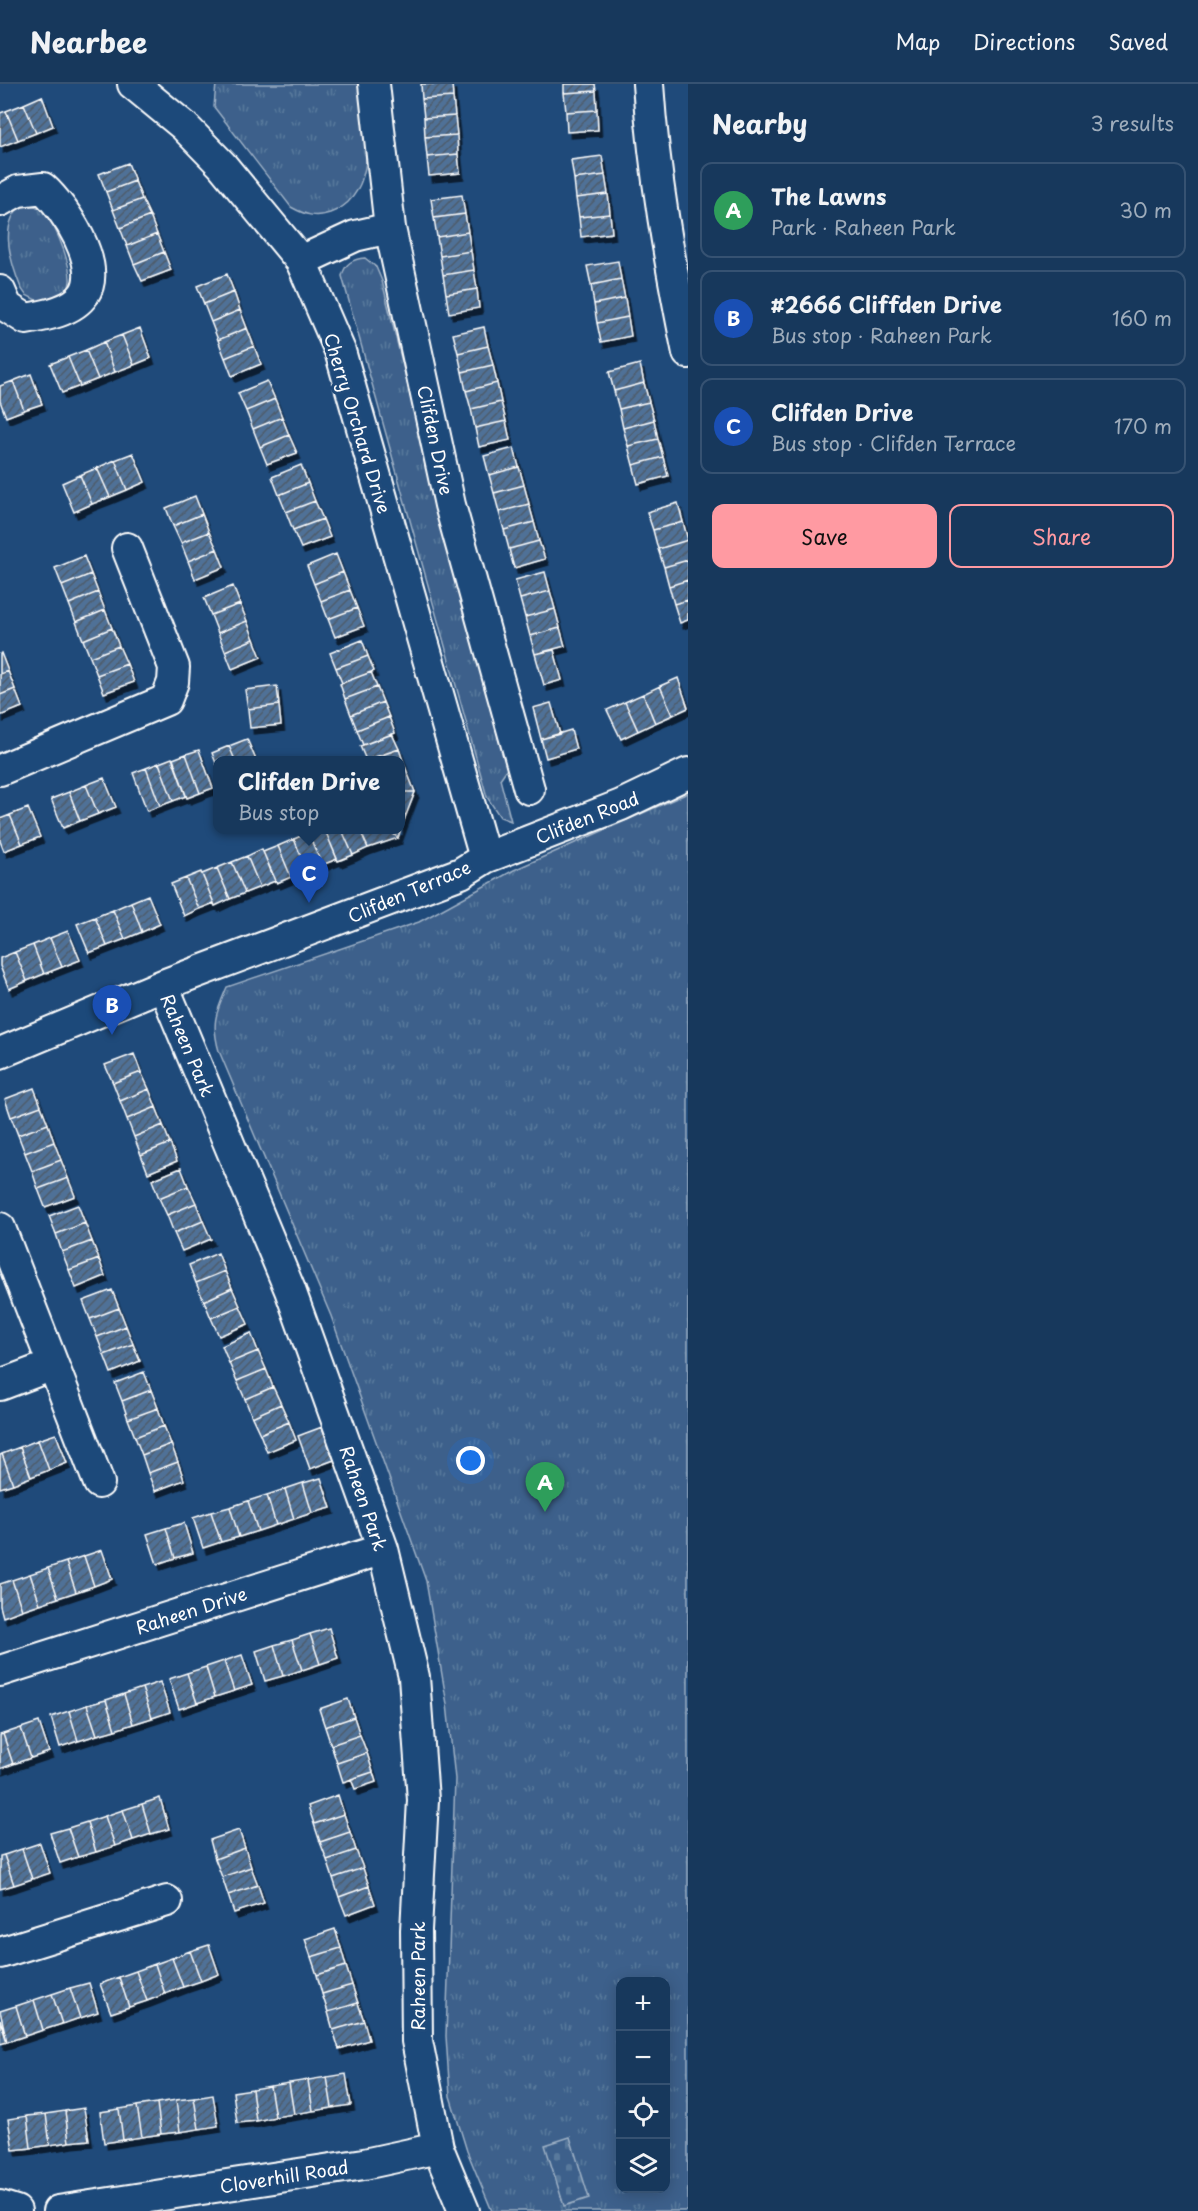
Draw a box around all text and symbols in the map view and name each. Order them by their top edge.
text: Nearbee [30,20,147,63]
text: Map [895,25,940,57]
text: Directions [973,25,1075,57]
text: Saved [1108,25,1168,57]
text: Nearby [712,104,807,143]
text: 3 results [1091,108,1174,138]
text: The Lawns [771,179,887,212]
text: A [726,195,741,225]
text: 30 m [1119,195,1172,225]
text: Park · Raheen Park [771,212,956,242]
text: #2666 Cliffden Drive [771,287,1002,320]
text: B [727,303,740,333]
text: 160 m [1112,303,1172,333]
text: Bus stop · Raheen Park [771,320,992,350]
street label: Cherry Orchard Drive [318,329,398,517]
street label: Clifden Drive [411,383,461,497]
text: Clifden Drive [771,395,913,428]
text: C [726,411,741,441]
text: 170 m [1114,411,1172,441]
text: Bus stop · Clifden Terrace [771,428,1016,458]
button: Save [712,504,937,568]
button: Share [949,504,1174,568]
popup [213,756,405,834]
text: Clifden Drive [238,764,380,797]
street label: Clifden Road [531,784,643,850]
text: Bus stop [238,797,319,827]
street label: Clifden Terrace [343,853,475,929]
pin: C [290,854,328,903]
pin: B [92,986,132,1035]
street label: Raheen Park [154,989,222,1101]
street label: Raheen Park [333,1442,395,1554]
your location [456,1446,485,1475]
pin: A [526,1462,564,1512]
street label: Raheen Drive [132,1579,250,1641]
street label: Raheen Park [404,1921,431,2031]
map controls [616,1977,670,2193]
button: + [616,1977,670,2031]
button: − [616,2031,670,2085]
button: locate [616,2085,670,2139]
button: layers [616,2139,670,2193]
street label: Cloverhill Road [218,2153,350,2199]

